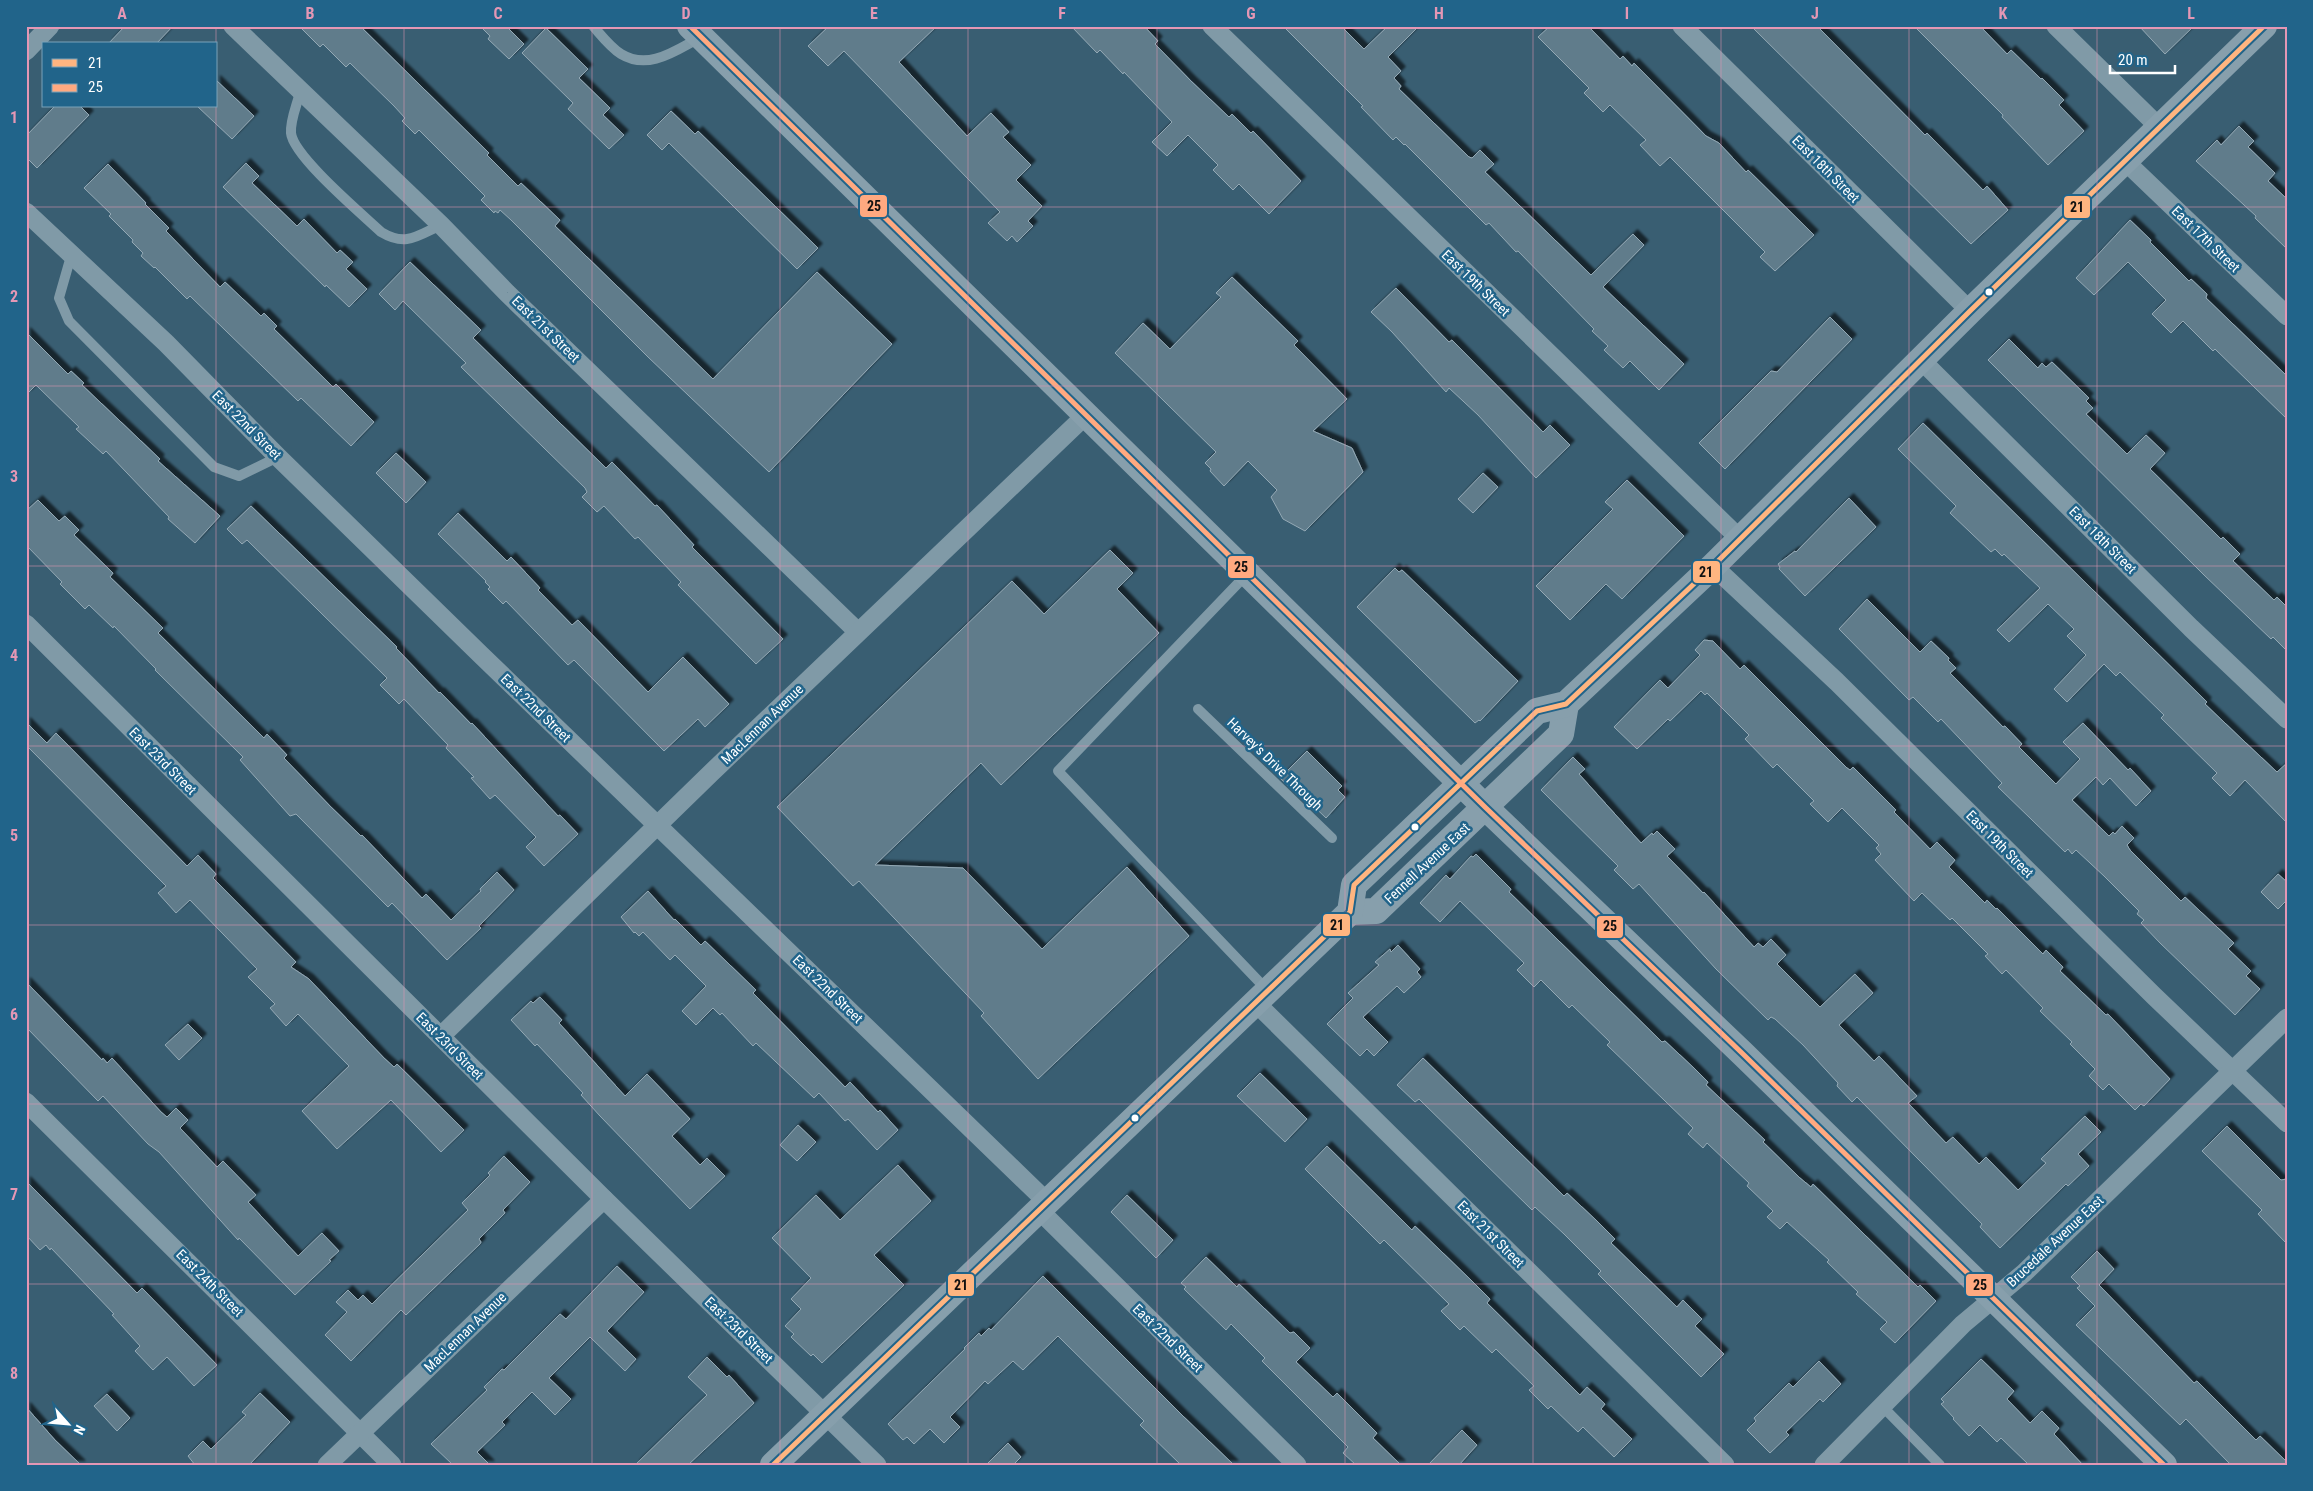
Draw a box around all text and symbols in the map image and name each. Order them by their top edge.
text: A [117,4,127,23]
text: B [306,4,315,23]
text: C [493,4,503,23]
text: D [681,4,691,23]
text: E [870,4,878,23]
text: F [1058,4,1066,23]
text: G [1246,4,1256,23]
text: H [1434,4,1444,23]
text: I [1625,4,1629,23]
text: J [1811,4,1819,23]
text: K [1999,4,2008,23]
text: L [2187,4,2195,23]
legend [42,42,218,108]
scale bar [2110,42,2176,74]
text: 20 m [2118,51,2148,69]
text: 21 [88,54,103,72]
text: 25 [88,78,103,96]
text: 1 [10,108,18,127]
street label: East 18th Street [1789,132,1863,206]
line badge: 25 [859,194,888,218]
line badge: 21 [2063,195,2091,219]
text: 25 [867,198,881,214]
text: 21 [2070,199,2084,215]
street label: East 17th Street [2169,203,2243,275]
street label: East 19th Street [1439,247,1513,319]
text: 2 [10,287,18,306]
unlabelled marker [1984,287,1994,297]
street label: East 21st Street [509,293,583,365]
street label: East 22nd Street [209,387,285,463]
text: 3 [10,467,18,486]
street label: East 18th Street [2066,503,2140,577]
line badge: 25 [1227,555,1255,579]
text: 25 [1234,559,1248,575]
line badge: 21 [1692,560,1721,584]
text: 21 [1699,564,1713,580]
text: 4 [10,646,18,665]
street label: East 22nd Street [498,671,574,745]
street label: MacLennan Avenue [718,681,807,767]
street label: Harvey's Drive Through [1224,714,1326,814]
street label: East 23rd Street [126,724,200,798]
street label: East 19th Street [1963,807,2037,881]
street label: Fennell Avenue East [1381,819,1473,907]
unlabelled marker [1410,822,1420,832]
text: 5 [10,826,18,845]
line badge: 21 [1322,913,1351,937]
line badge: 25 [1596,915,1624,939]
text: 21 [1330,917,1344,933]
text: 25 [1603,918,1617,934]
street label: East 22nd Street [790,952,866,1026]
text: 6 [10,1005,18,1024]
street label: East 23rd Street [413,1009,487,1083]
unlabelled marker [1130,1113,1140,1123]
text: 7 [10,1185,18,1204]
street label: Brucedale Avenue East [2003,1192,2107,1290]
street label: East 21st Street [1454,1197,1528,1271]
street label: East 24th Street [173,1246,247,1320]
line badge: 21 [947,1273,975,1297]
line badge: 25 [1965,1273,1994,1297]
text: 21 [954,1277,968,1293]
text: 25 [1973,1277,1987,1293]
street label: MacLennan Avenue [421,1289,510,1375]
street label: East 23rd Street [702,1294,776,1366]
street label: East 22nd Street [1130,1301,1206,1375]
text: 8 [10,1364,18,1383]
north arrow [42,1398,92,1448]
text: N [71,1422,89,1437]

